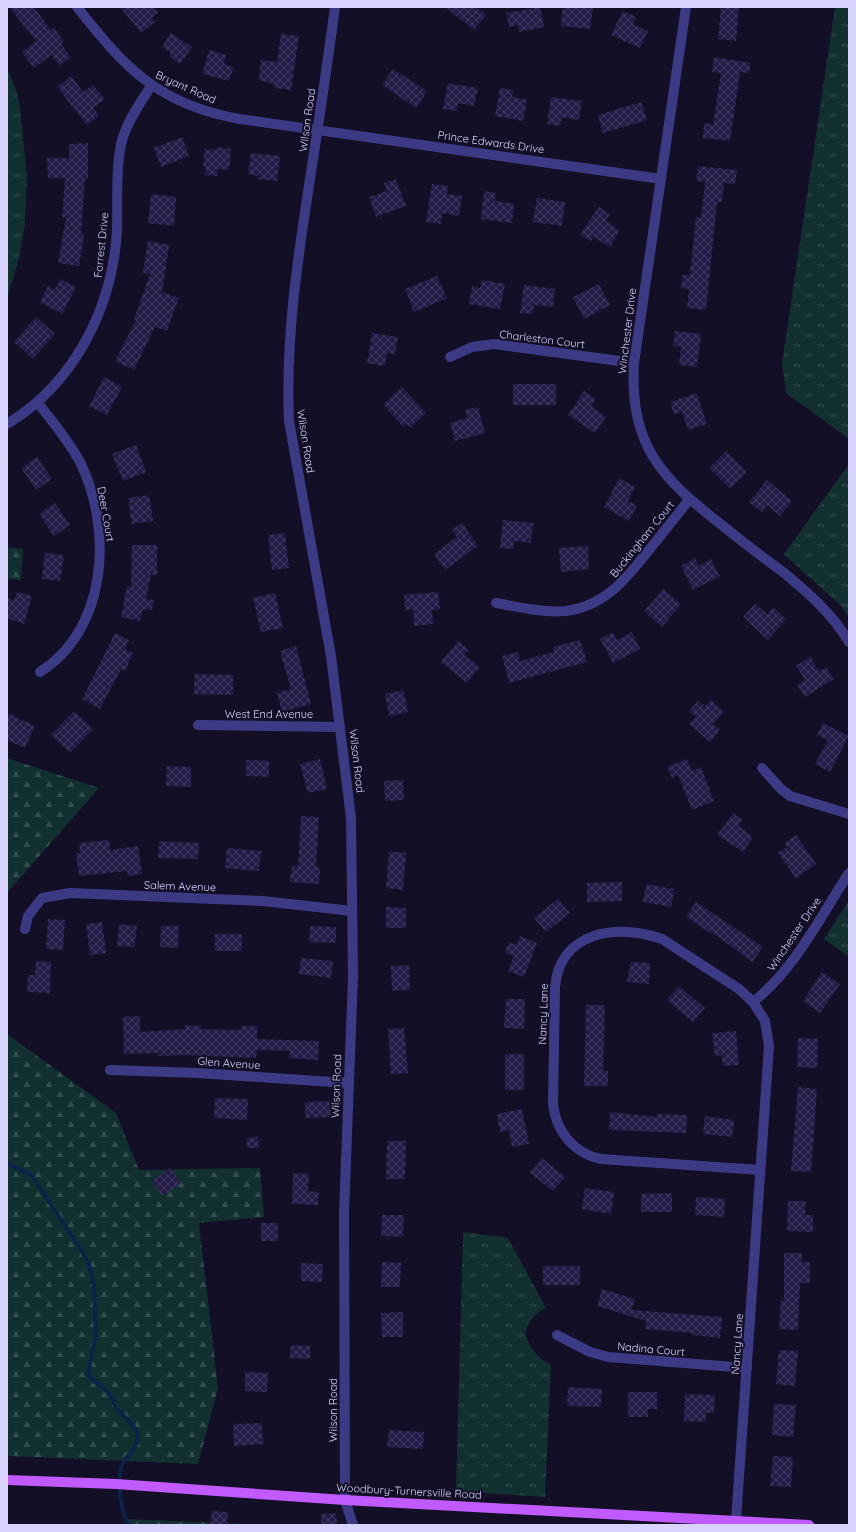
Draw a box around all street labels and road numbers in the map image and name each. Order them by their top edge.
street label: Bryant Road [154,67,218,107]
street label: Wilson Road [296,87,318,153]
street label: Prince Edwards Drive [437,128,545,156]
street label: Forrest Drive [91,212,111,278]
street label: Winchester Drive [615,287,639,375]
street label: Charleston Court [499,327,586,351]
street label: Wilson Road [294,408,318,474]
street label: Deer Court [94,485,118,543]
street label: Buckingham Court [607,498,677,580]
street label: West End Avenue [225,707,313,721]
street label: Wilson Road [346,728,368,794]
street label: Salem Avenue [144,878,216,894]
street label: Winchester Drive [764,894,824,974]
street label: Nancy Lane [535,983,551,1045]
street label: Glen Avenue [197,1054,261,1072]
street label: Wilson Road [328,1054,344,1118]
street label: Nancy Lane [728,1313,746,1375]
street label: Nadina Court [617,1339,686,1359]
street label: Wilson Road [326,1378,340,1442]
street label: Woodbury-Turnersville Road [336,1480,482,1502]

